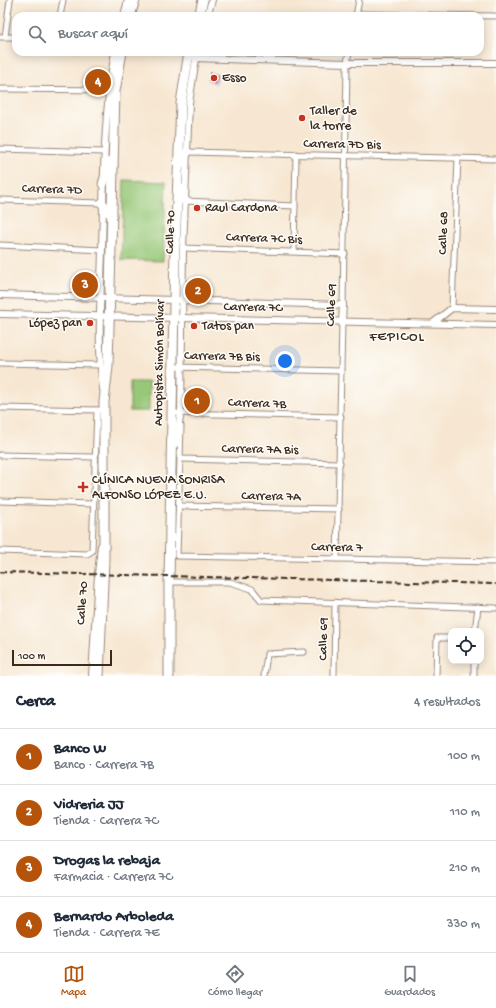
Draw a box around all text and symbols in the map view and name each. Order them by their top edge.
search box [12,12,484,56]
icon: search [26,23,48,45]
text: Buscar aquí [58,25,128,43]
pin: 4 [85,67,111,97]
place label: Esso [222,71,247,86]
marker: Esso [209,73,219,83]
place label: Taller de la torre [309,104,357,134]
marker: Taller de la torre [297,113,307,123]
street label: Carrera 7D Bis [303,137,382,153]
street label: Carrera 7D [22,181,83,199]
place label: Raul Cardona [205,201,278,216]
marker: Raul Cardona [192,203,202,213]
street label: Calle 70 [163,209,179,254]
street label: Calle 68 [436,211,452,255]
street label: Carrera 7C Bis [226,230,304,248]
pin: 3 [72,270,98,300]
pin: 2 [185,276,211,306]
street label: Calle 69 [324,283,340,327]
street label: Autopista Simón Bolívar [151,298,169,426]
street label: Carrera 7C [223,300,284,316]
place label: López pan [29,316,83,331]
marker: López pan [85,318,95,328]
place label: Tatos pan [201,319,255,334]
marker: Tatos pan [189,321,199,331]
district label: FEPICOL [368,329,425,346]
street label: Carrera 7B Bis [184,349,261,365]
your location [275,351,295,371]
pin: 1 [184,386,210,416]
street label: Carrera 7B [228,395,287,413]
street label: Carrera 7A Bis [221,442,300,458]
place label: CLÍNICA NUEVA SONRISA ALFONSO LÓPEZ E.U. [92,472,226,503]
marker: CLÍNICA NUEVA SONRISA ALFONSO LÓPEZ E.U. [77,481,89,493]
street label: Carrera 7A [241,489,302,505]
street label: Carrera 7 [311,540,364,556]
street label: Calle 70 [74,580,92,625]
street label: Calle 69 [316,617,332,661]
map controls [448,628,484,664]
button: locate [448,628,484,664]
scale bar [12,648,112,667]
text: 100 m [18,651,45,663]
text: Cerca [16,692,55,712]
text: 4 resultados [414,695,480,710]
text: Banco W [54,740,106,758]
text: 1 [26,749,32,764]
text: 100 m [448,749,480,764]
text: Banco · Carrera 7B [54,758,154,773]
text: Vidreria JJ [54,796,124,814]
text: 2 [26,805,32,820]
text: 110 m [450,805,480,820]
text: Tienda · Carrera 7C [54,814,159,829]
text: Drogas la rebaja [54,852,160,870]
text: 3 [26,861,32,876]
text: 210 m [449,861,480,876]
text: Farmacia · Carrera 7C [54,870,173,885]
text: Bernardo Arboleda [54,908,174,926]
text: 4 [26,917,32,932]
text: 330 m [447,917,480,932]
text: Tienda · Carrera 7E [54,926,160,941]
tab: Mapa [61,963,86,999]
tab: Cómo llegar [208,963,262,999]
tab: Guardados [384,963,435,999]

